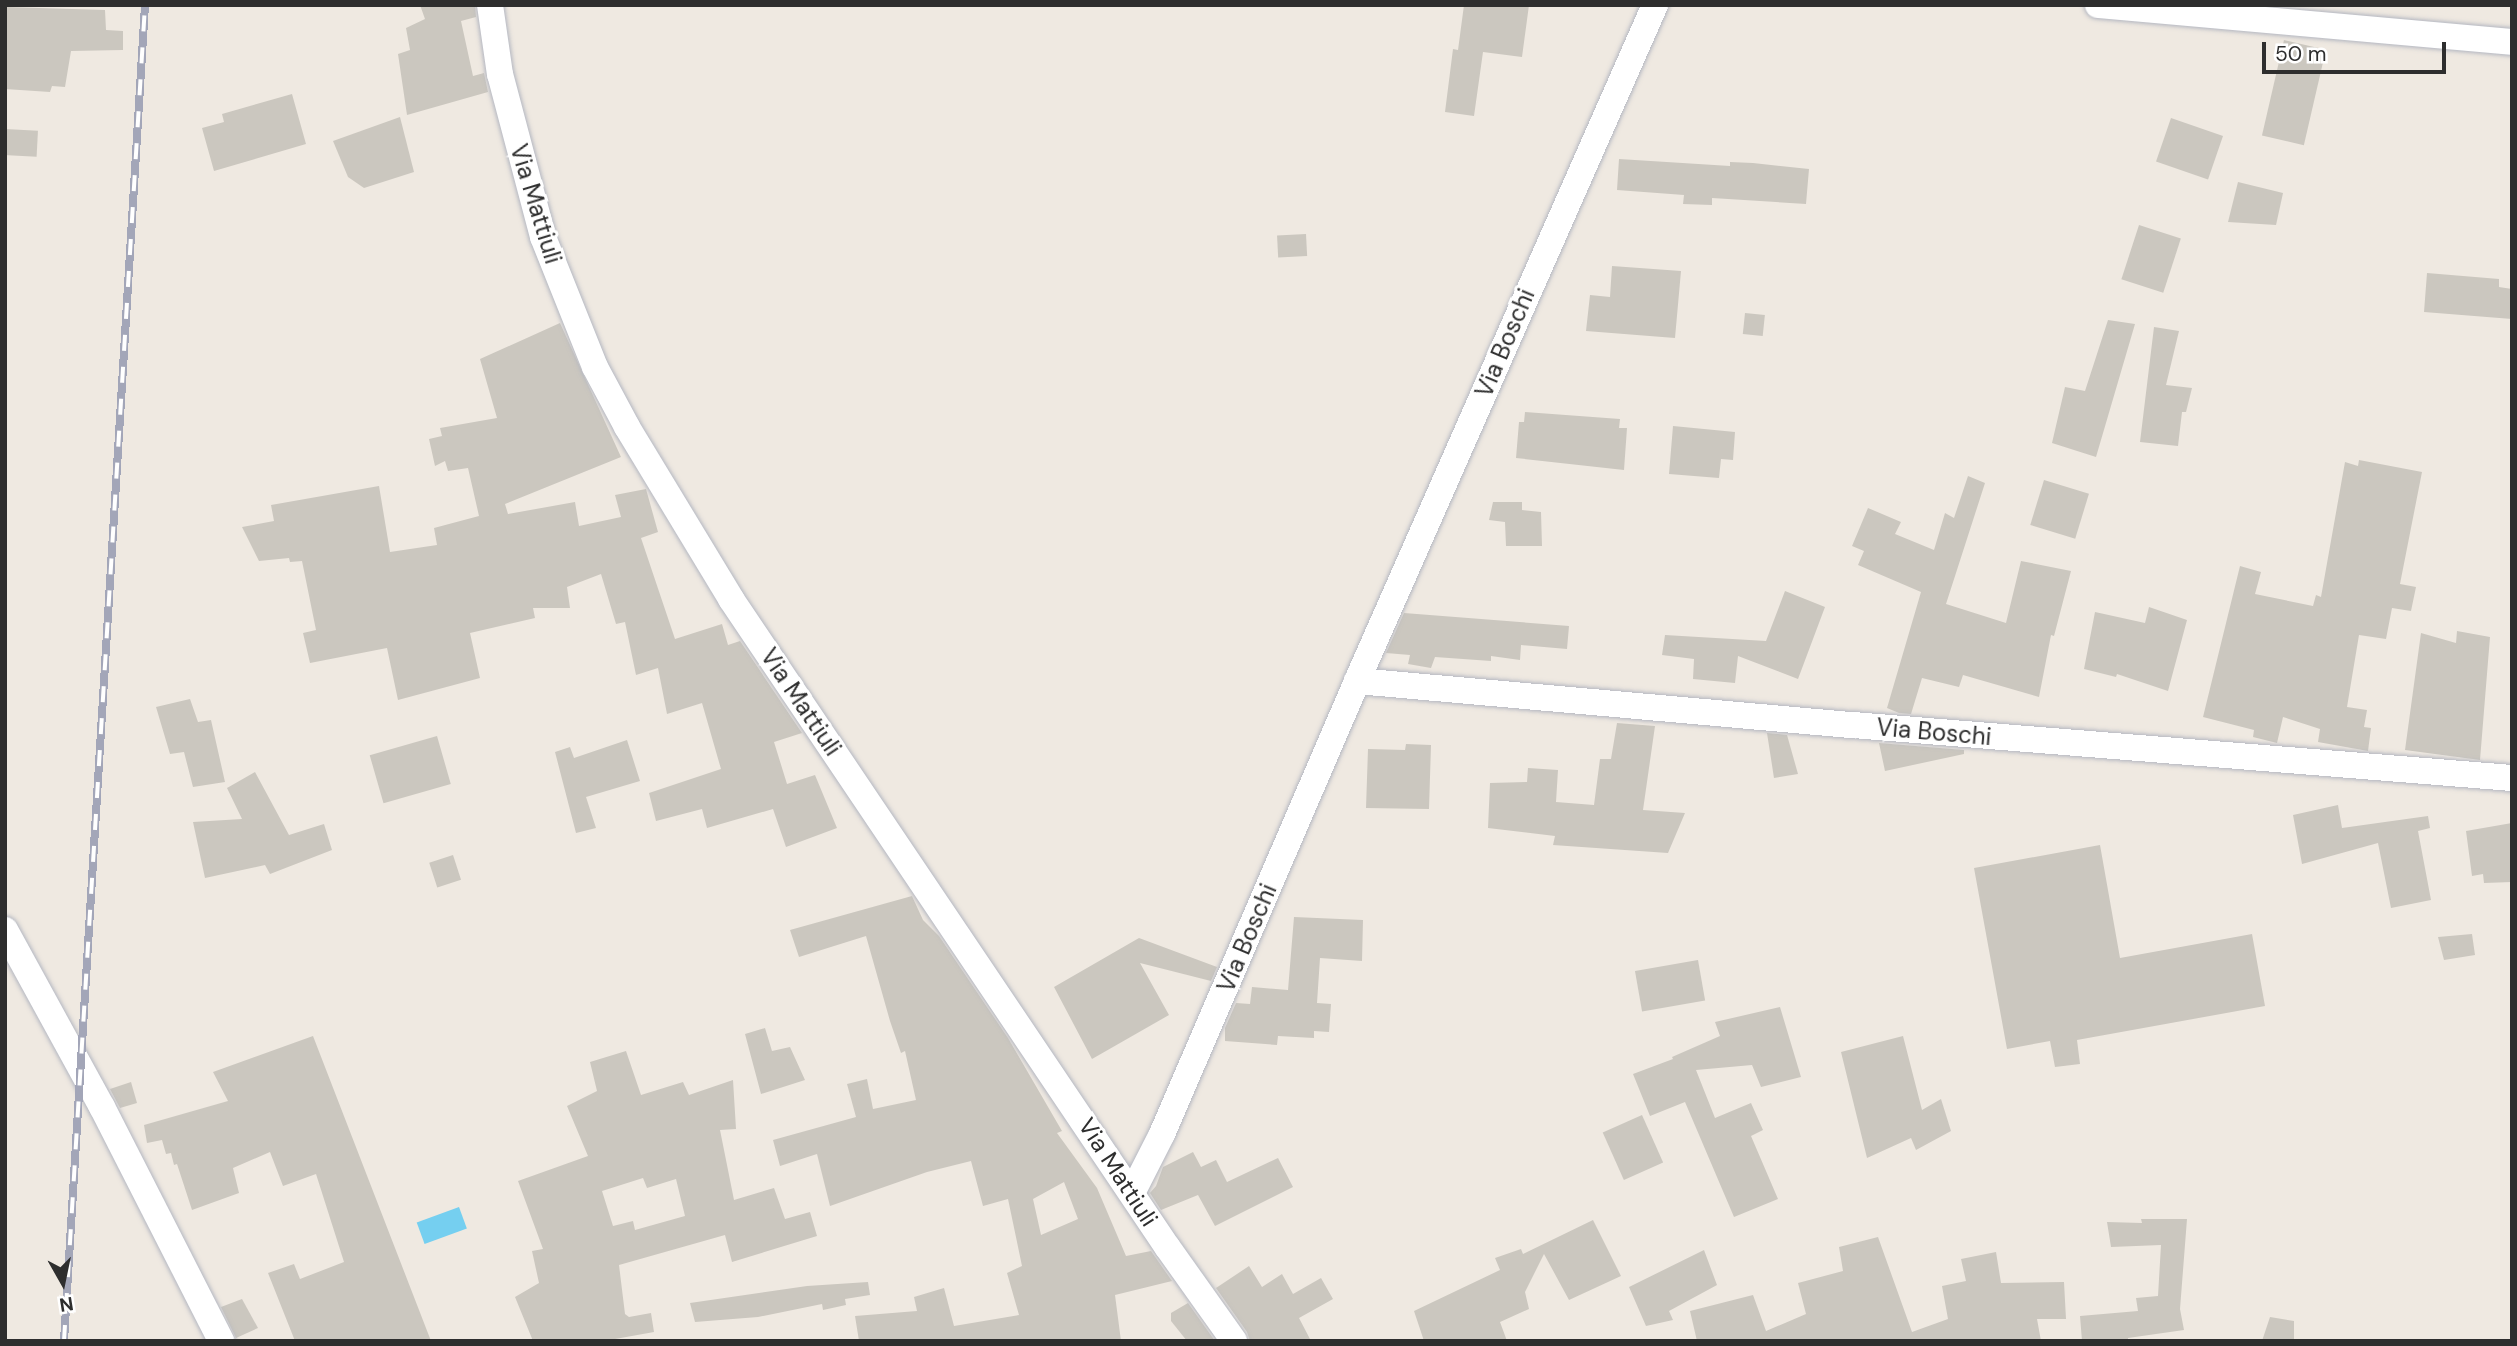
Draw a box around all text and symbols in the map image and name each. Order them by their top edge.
scale bar [2265,28,2449,72]
text: 50 m [2275,40,2326,68]
street label: Via Mattiuli [504,141,568,267]
street label: Via Boschi [1469,284,1541,402]
street label: Via Mattiuli [755,643,847,761]
street label: Via Boschi [1875,713,1993,751]
street label: Via Boschi [1211,879,1283,997]
street label: Via Mattiuli [1072,1112,1164,1232]
north arrow [28,1248,98,1318]
text: N [58,1291,75,1318]

